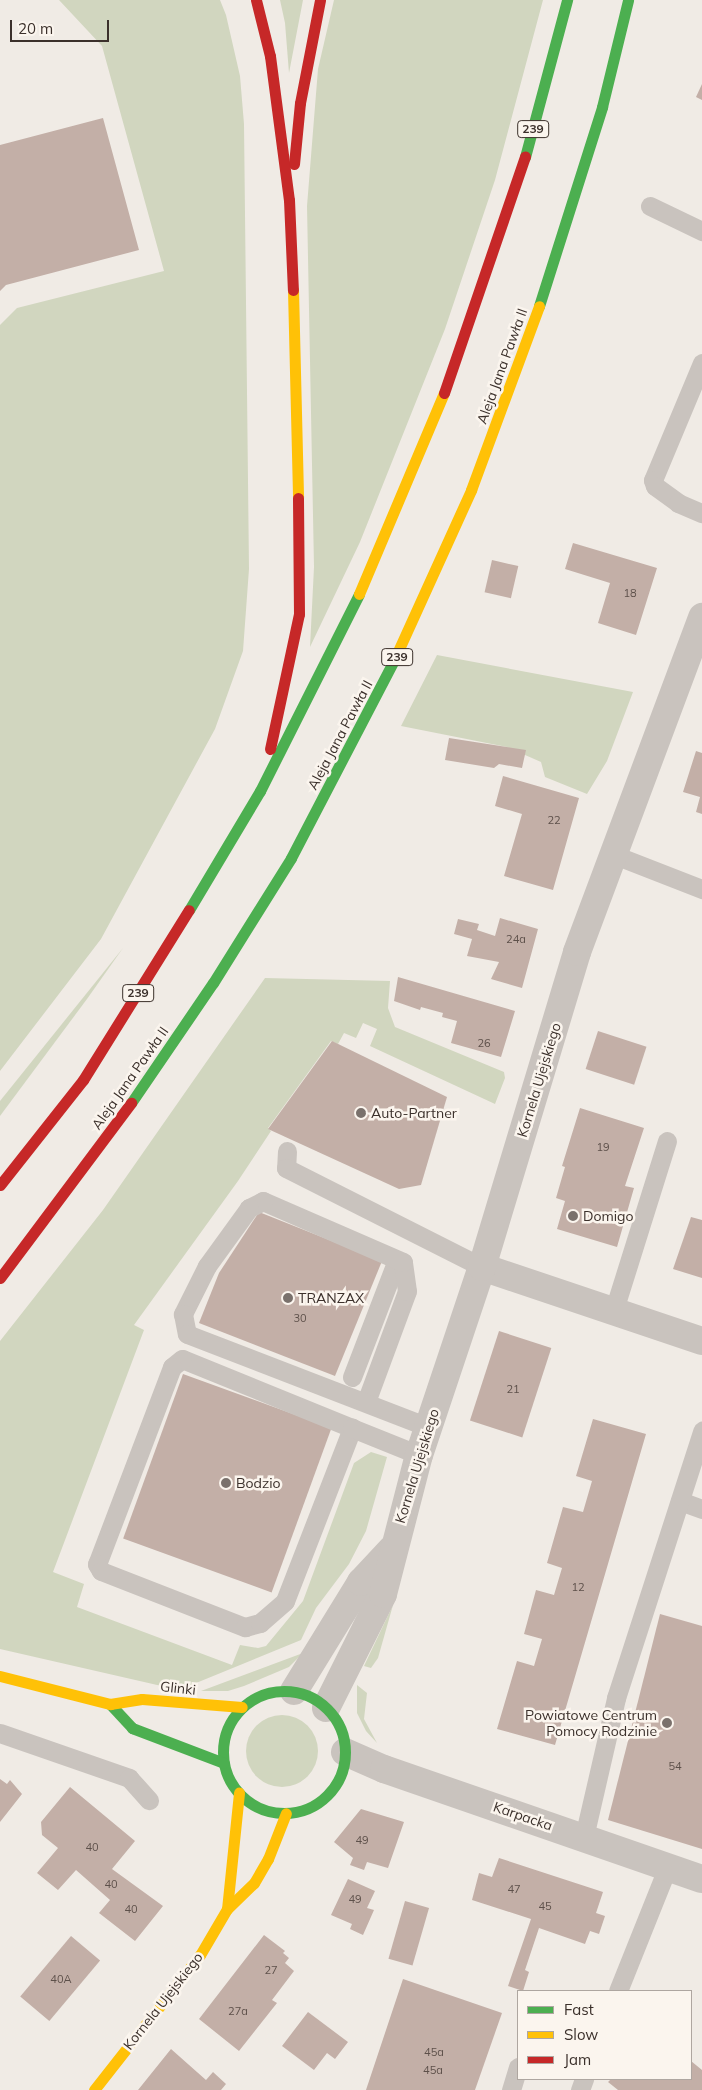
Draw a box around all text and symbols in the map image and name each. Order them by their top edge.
scale bar [12,10,111,42]
text: 20 m [18,19,53,38]
road number: 239 [517,120,549,138]
street label: Aleja Jana Pawła II [473,306,531,426]
house number: 18 [623,586,637,600]
road number: 239 [381,648,413,666]
street label: Aleja Jana Pawła II [304,677,376,793]
house number: 22 [547,813,561,827]
house number: 24a [506,932,526,946]
road number: 239 [122,984,154,1002]
street label: Kornela Ujejskiego [514,1021,564,1139]
street label: Aleja Jana Pawła II [88,1023,172,1133]
house number: 26 [477,1036,491,1050]
place label: Auto-Partner [371,1105,457,1121]
marker: Auto-Partner [355,1107,367,1119]
house number: 19 [596,1140,610,1154]
place label: Domigo [583,1208,634,1224]
marker: Domigo [567,1210,579,1222]
place label: TRANZAX [298,1290,364,1306]
marker: TRANZAX [282,1292,294,1304]
house number: 30 [293,1311,307,1325]
house number: 21 [506,1382,520,1396]
street label: Kornela Ujejskiego [392,1407,442,1525]
place label: Bodzio [236,1475,281,1491]
marker: Bodzio [220,1477,232,1489]
house number: 12 [571,1580,585,1594]
street label: Glinki [159,1678,197,1698]
place label: Powiatowe Centrum Pomocy Rodzinie [525,1707,657,1740]
marker: Powiatowe Centrum Pomocy Rodzinie [661,1717,673,1729]
house number: 54 [668,1759,682,1773]
street label: Karpacka [491,1798,555,1834]
house number: 49 [355,1833,369,1847]
house number: 40 [85,1840,99,1854]
house number: 40 [104,1877,118,1891]
house number: 47 [507,1882,521,1896]
house number: 49 [348,1892,362,1906]
house number: 45 [538,1899,552,1913]
house number: 40 [124,1902,138,1916]
street label: Kornela Ujejskiego [120,1949,206,2053]
house number: 27 [264,1963,278,1977]
house number: 40A [50,1972,72,1986]
legend [517,1990,692,2080]
text: Fast [564,2000,594,2019]
house number: 27a [228,2004,248,2018]
text: Slow [564,2025,598,2044]
house number: 45a [424,2045,444,2059]
text: Jam [564,2050,591,2069]
house number: 45a [423,2063,443,2077]

